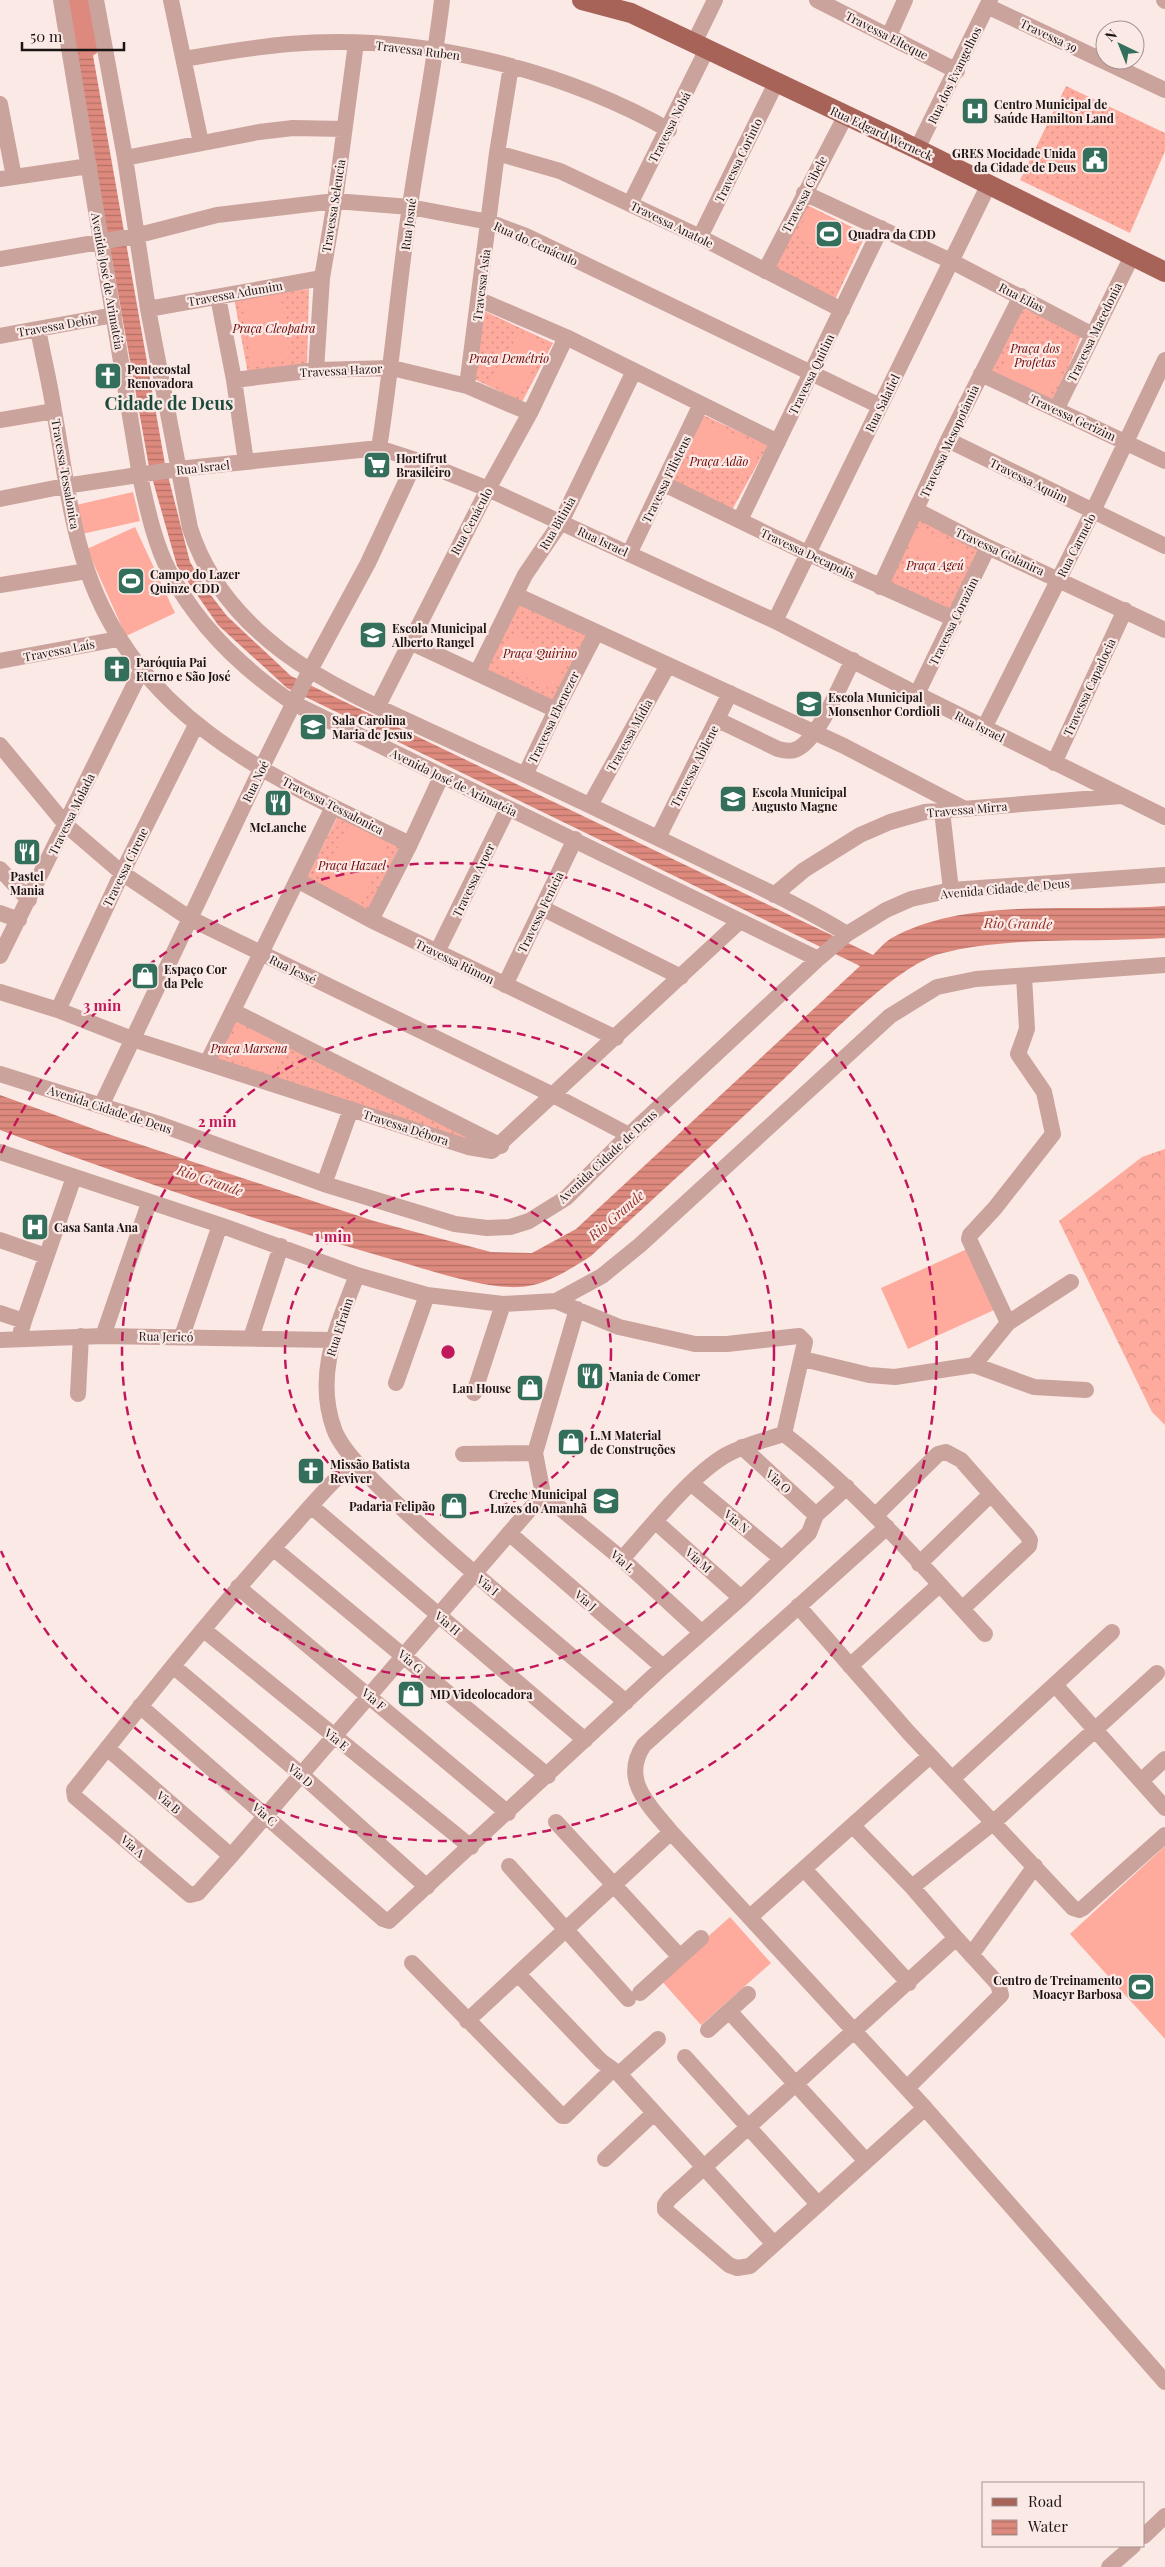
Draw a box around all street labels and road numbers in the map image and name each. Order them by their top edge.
street label: Travessa Elteque [843,7,931,63]
street label: Travessa 39 [1018,15,1080,55]
street label: Rua dos Evangelhos [924,24,984,126]
street label: Travessa Ruben [375,37,461,63]
street label: Travessa Nobá [644,89,694,165]
street label: Rua Edgard Werneck [828,102,936,164]
street label: Travessa Corinto [711,115,765,205]
street label: Travessa Cibele [778,153,830,235]
street label: Travessa Seleucia [318,158,348,254]
street label: Rua Josué [397,197,419,251]
street label: Travessa Anatole [628,197,716,251]
street label: Avenida José de Arimatéia [88,210,128,351]
street label: Rua do Cenáculo [492,217,581,269]
street label: Travessa Asia [469,248,493,322]
street label: Travessa Adumim [186,277,284,309]
street label: Rua Elias [996,279,1048,315]
street label: Travessa Macedonia [1063,280,1125,384]
street label: Travessa Debir [16,310,99,340]
street label: Travessa Quitim [785,331,838,417]
street label: Travessa Hazor [299,360,383,380]
street label: Rua Salatiel [861,371,903,435]
street label: Travessa Mesopotâmia [916,382,982,500]
street label: Travessa Gerizim [1027,390,1119,444]
street label: Travessa Tessalonica [48,418,84,531]
street label: Travessa Filisteus [638,433,694,525]
street label: Travessa Aquim [987,454,1071,506]
street label: Rua Israel [175,456,231,478]
street label: Rua Cenáculo [447,484,496,557]
street label: Rua Bitinia [535,493,579,553]
street label: Rua Carmelo [1053,510,1099,580]
street label: Rua Israel [575,522,631,560]
street label: Travessa Golanira [953,523,1047,579]
street label: Travessa Decapolis [758,524,858,582]
street label: Travessa Corazim [925,574,981,668]
street label: Travessa Laís [22,635,96,665]
street label: Travessa Capadocia [1059,636,1119,738]
street label: Travessa Ebenezer [524,668,583,766]
street label: Travessa Midia [602,696,656,774]
street label: Rua Israel [952,707,1008,746]
street label: Travessa Abilene [666,722,722,810]
street label: Avenida José de Arimatéia [387,744,520,820]
street label: Rua Noé [238,758,272,804]
street label: Travessa Molada [44,770,98,858]
street label: Travessa Tessalonica [280,772,386,838]
street label: Travessa Mirra [926,798,1008,820]
street label: Travessa Cirene [99,825,151,909]
street label: Travessa Aroer [448,840,498,920]
street label: Travessa Fenicia [513,869,567,955]
street label: Avenida Cidade de Deus [939,874,1070,902]
street label: Travessa Rimon [413,935,497,987]
street label: Rua Jessé [267,951,319,987]
street label: Avenida Cidade de Deus [45,1081,174,1137]
street label: Travessa Débora [361,1106,451,1148]
street label: Avenida Cidade de Deus [553,1106,660,1207]
street label: Rua Efraim [322,1296,356,1358]
street label: Rua Jericó [139,1328,194,1344]
street label: Via O [762,1465,795,1497]
street label: Via N [720,1505,753,1536]
street label: Via M [682,1543,716,1576]
street label: Via L [607,1546,638,1576]
street label: Via I [473,1571,502,1599]
street label: Via J [571,1586,600,1614]
street label: Via H [431,1607,464,1638]
street label: Via G [394,1645,427,1676]
street label: Via F [358,1684,389,1714]
street label: Via E [321,1724,352,1754]
street label: Via D [284,1759,317,1791]
street label: Via B [153,1786,184,1817]
street label: Via C [248,1798,281,1829]
street label: Via A [117,1831,149,1861]

